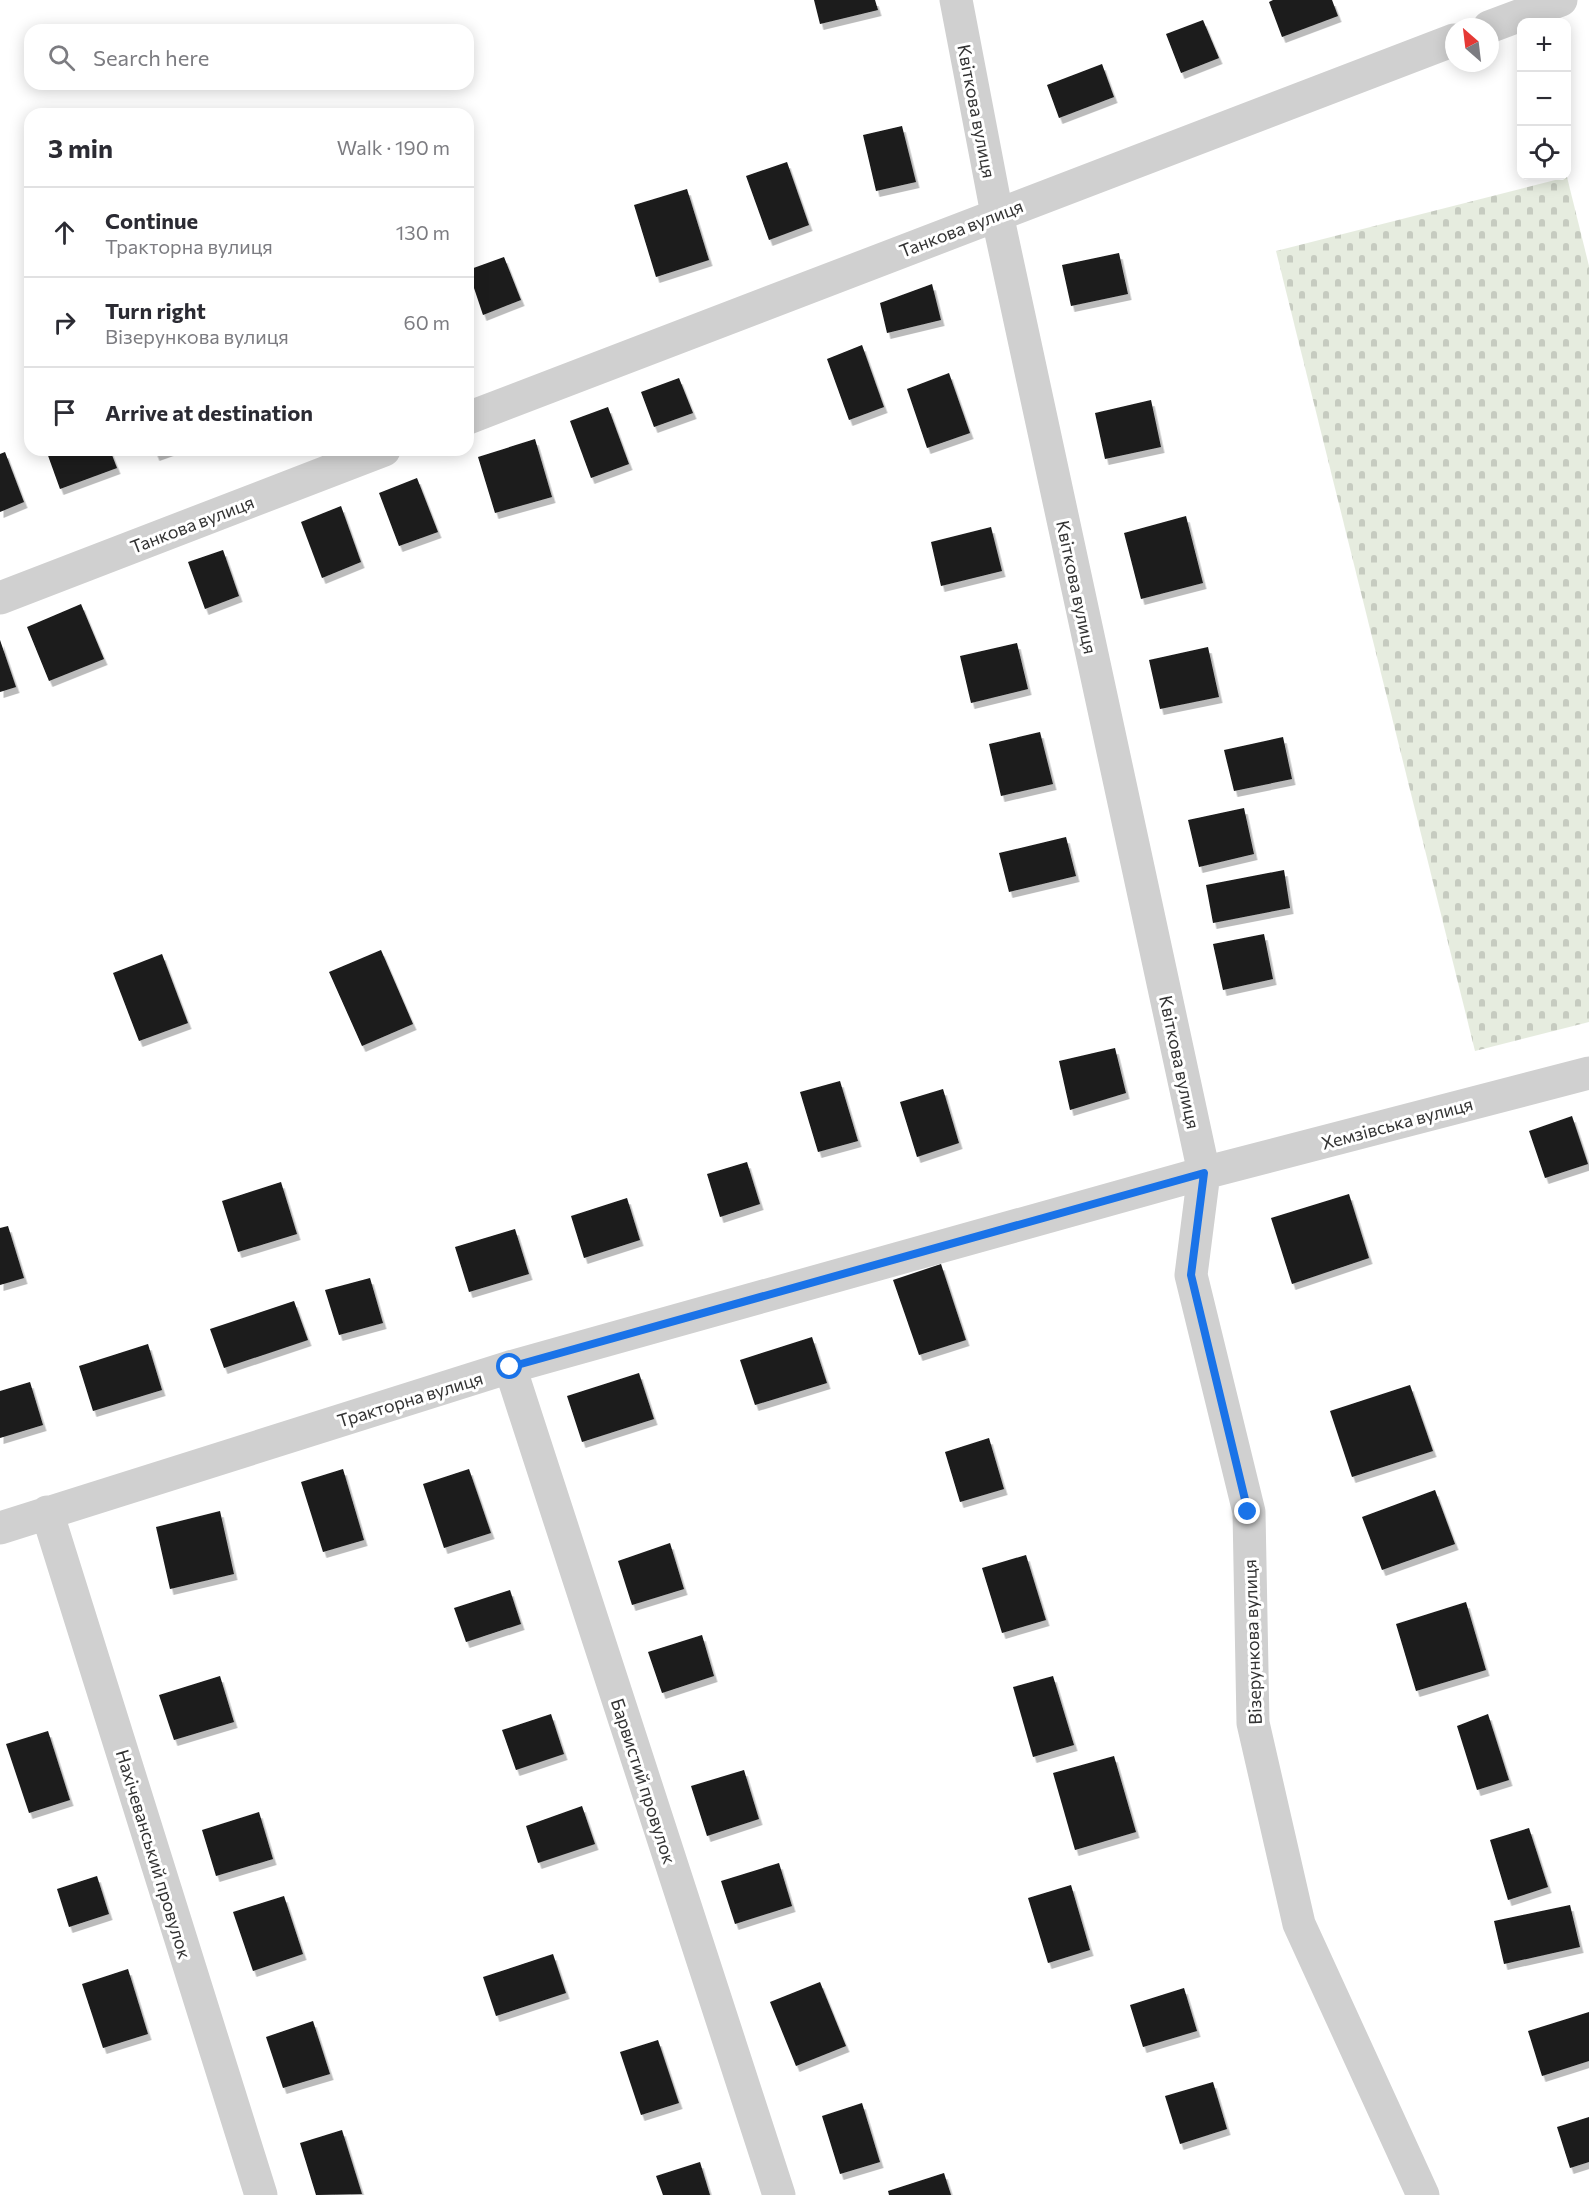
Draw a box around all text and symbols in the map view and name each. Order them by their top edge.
north arrow [1445,18,1499,72]
map controls [1517,18,1571,180]
button: + [1517,18,1571,72]
search box [24,24,474,90]
icon: search [45,41,78,74]
street label: Квіткова вулиця [953,42,1001,180]
text: Search here [93,44,209,71]
button: − [1517,72,1571,126]
button: locate [1517,126,1571,180]
text: 3 min [48,132,113,163]
text: Walk · 190 m [337,135,450,159]
street label: Танкова вулиця [896,194,1026,262]
text: Continue [105,207,198,234]
icon: ahead [48,216,81,249]
text: 130 m [396,220,450,244]
text: Тракторна вулиця [105,234,273,258]
text: Turn right [105,297,206,324]
icon: right [48,306,81,339]
text: 60 m [404,310,450,334]
text: Візерункова вулиця [105,324,289,348]
icon: arrive [48,396,81,429]
text: Arrive at destination [105,399,313,426]
street label: Танкова вулиця [127,490,257,558]
street label: Квіткова вулиця [1052,518,1102,656]
street label: Квіткова вулиця [1155,993,1205,1131]
street label: Хемзівська вулиця [1319,1092,1475,1154]
route start [496,1353,522,1379]
street label: Тракторна вулиця [335,1366,485,1432]
route end [1234,1498,1260,1524]
street label: Візерункова вулиця [1238,1559,1266,1725]
street label: Барвистий провулок [607,1695,681,1867]
street label: Нахічеванський провулок [112,1747,196,1962]

